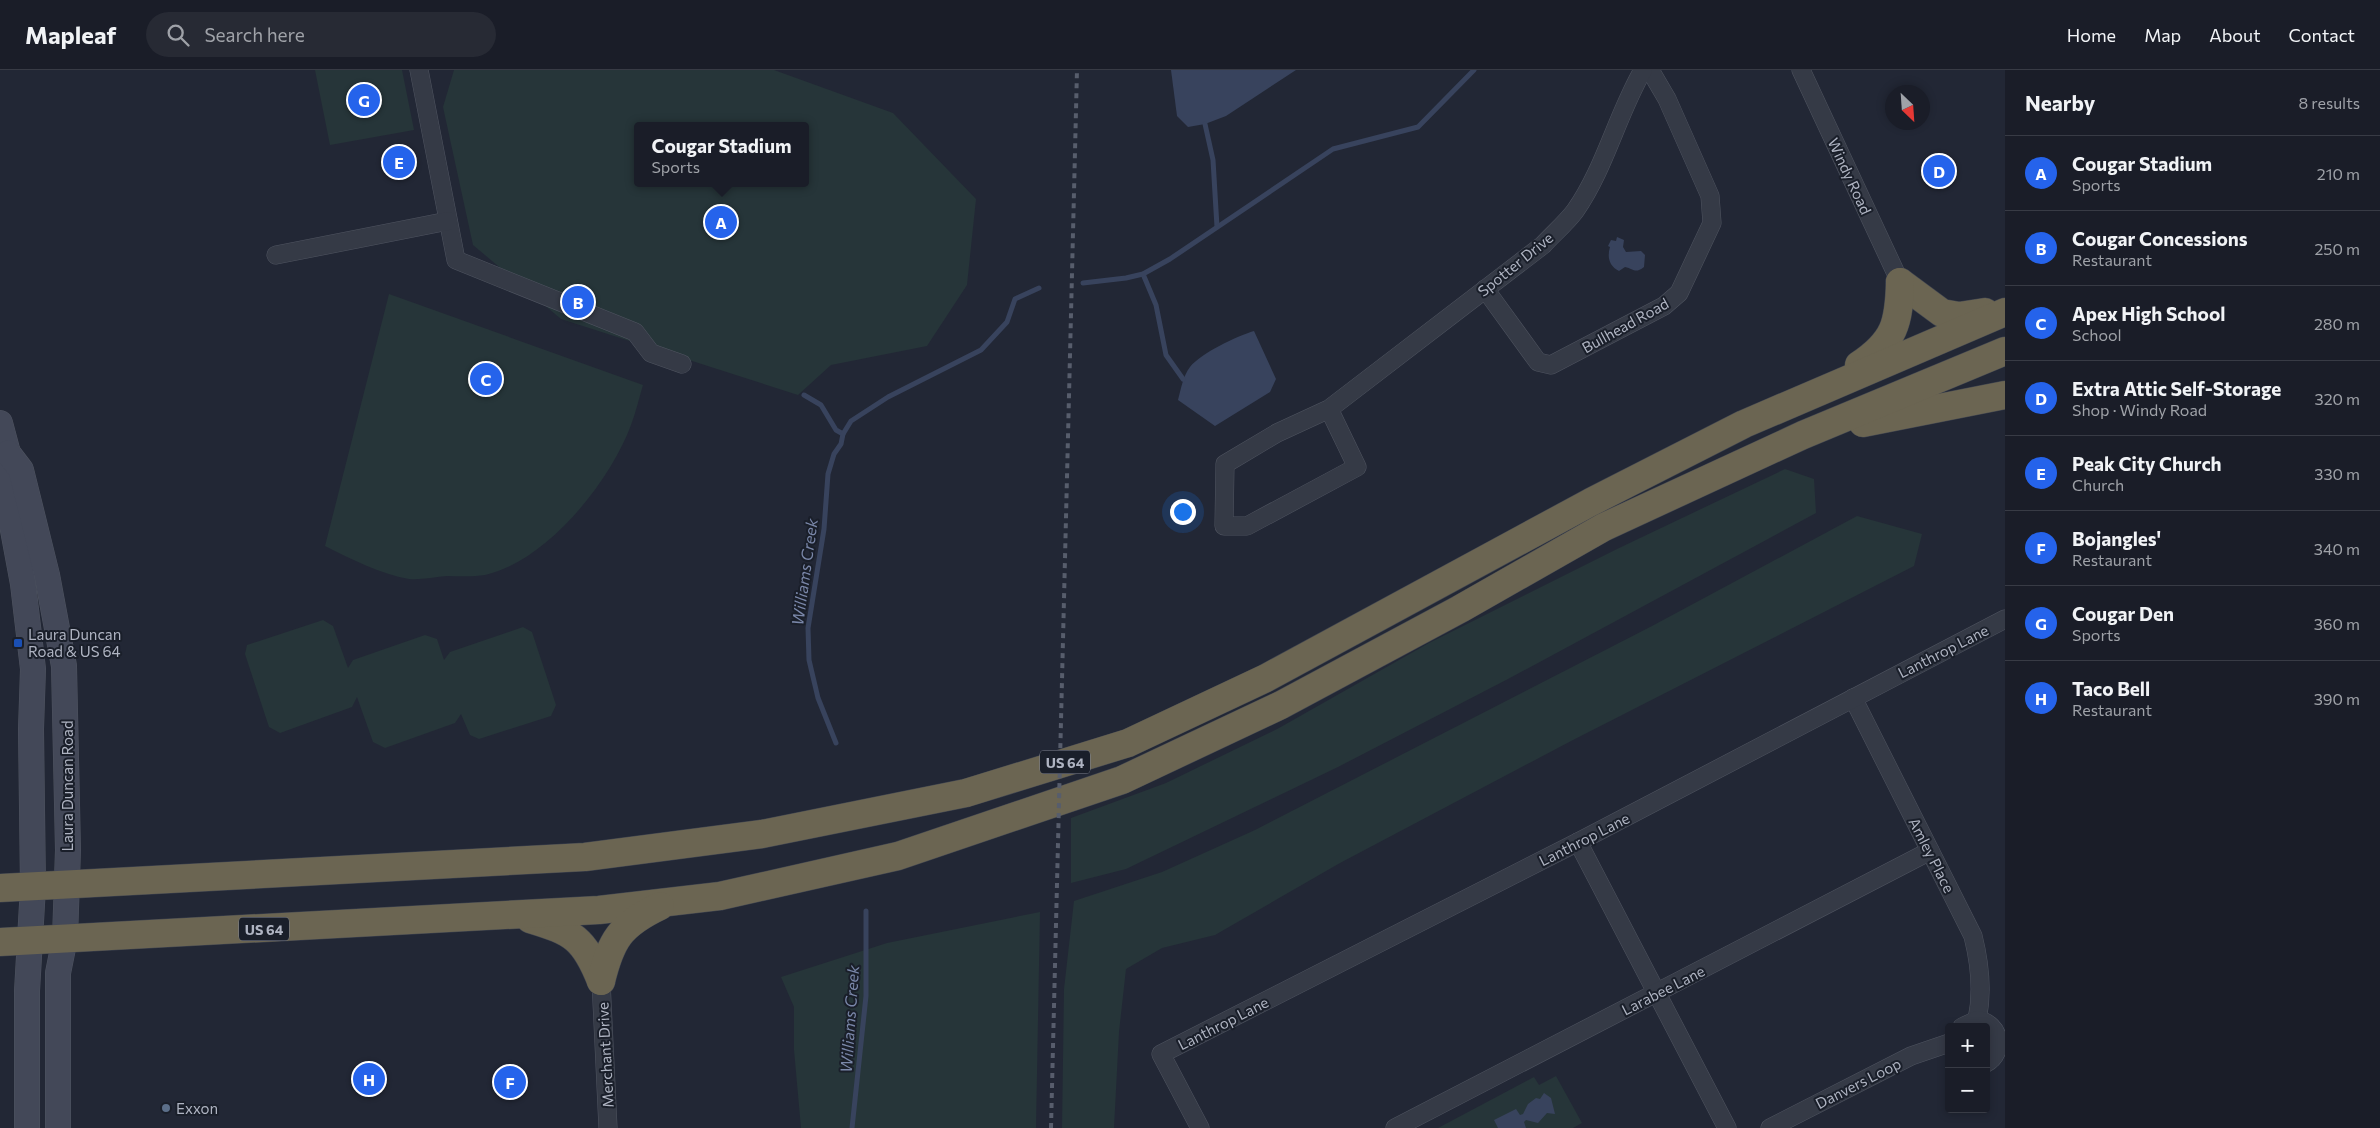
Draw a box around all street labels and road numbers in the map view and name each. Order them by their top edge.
street label: Windy Road [1824,135,1876,217]
street label: Spotter Drive [1474,228,1556,300]
street label: Bullhead Road [1578,294,1672,356]
street label: Lanthrop Lane [1895,620,1991,682]
street label: Laura Duncan Road [58,720,76,852]
road number: US 64 [1040,750,1090,774]
street label: Lanthrop Lane [1536,808,1632,870]
street label: Amley Place [1905,814,1959,896]
road number: US 64 [239,918,289,941]
street label: Larabee Lane [1619,961,1708,1019]
street label: Lanthrop Lane [1175,992,1271,1054]
street label: Merchant Drive [593,1002,617,1108]
street label: Danvers Loop [1812,1054,1904,1112]

